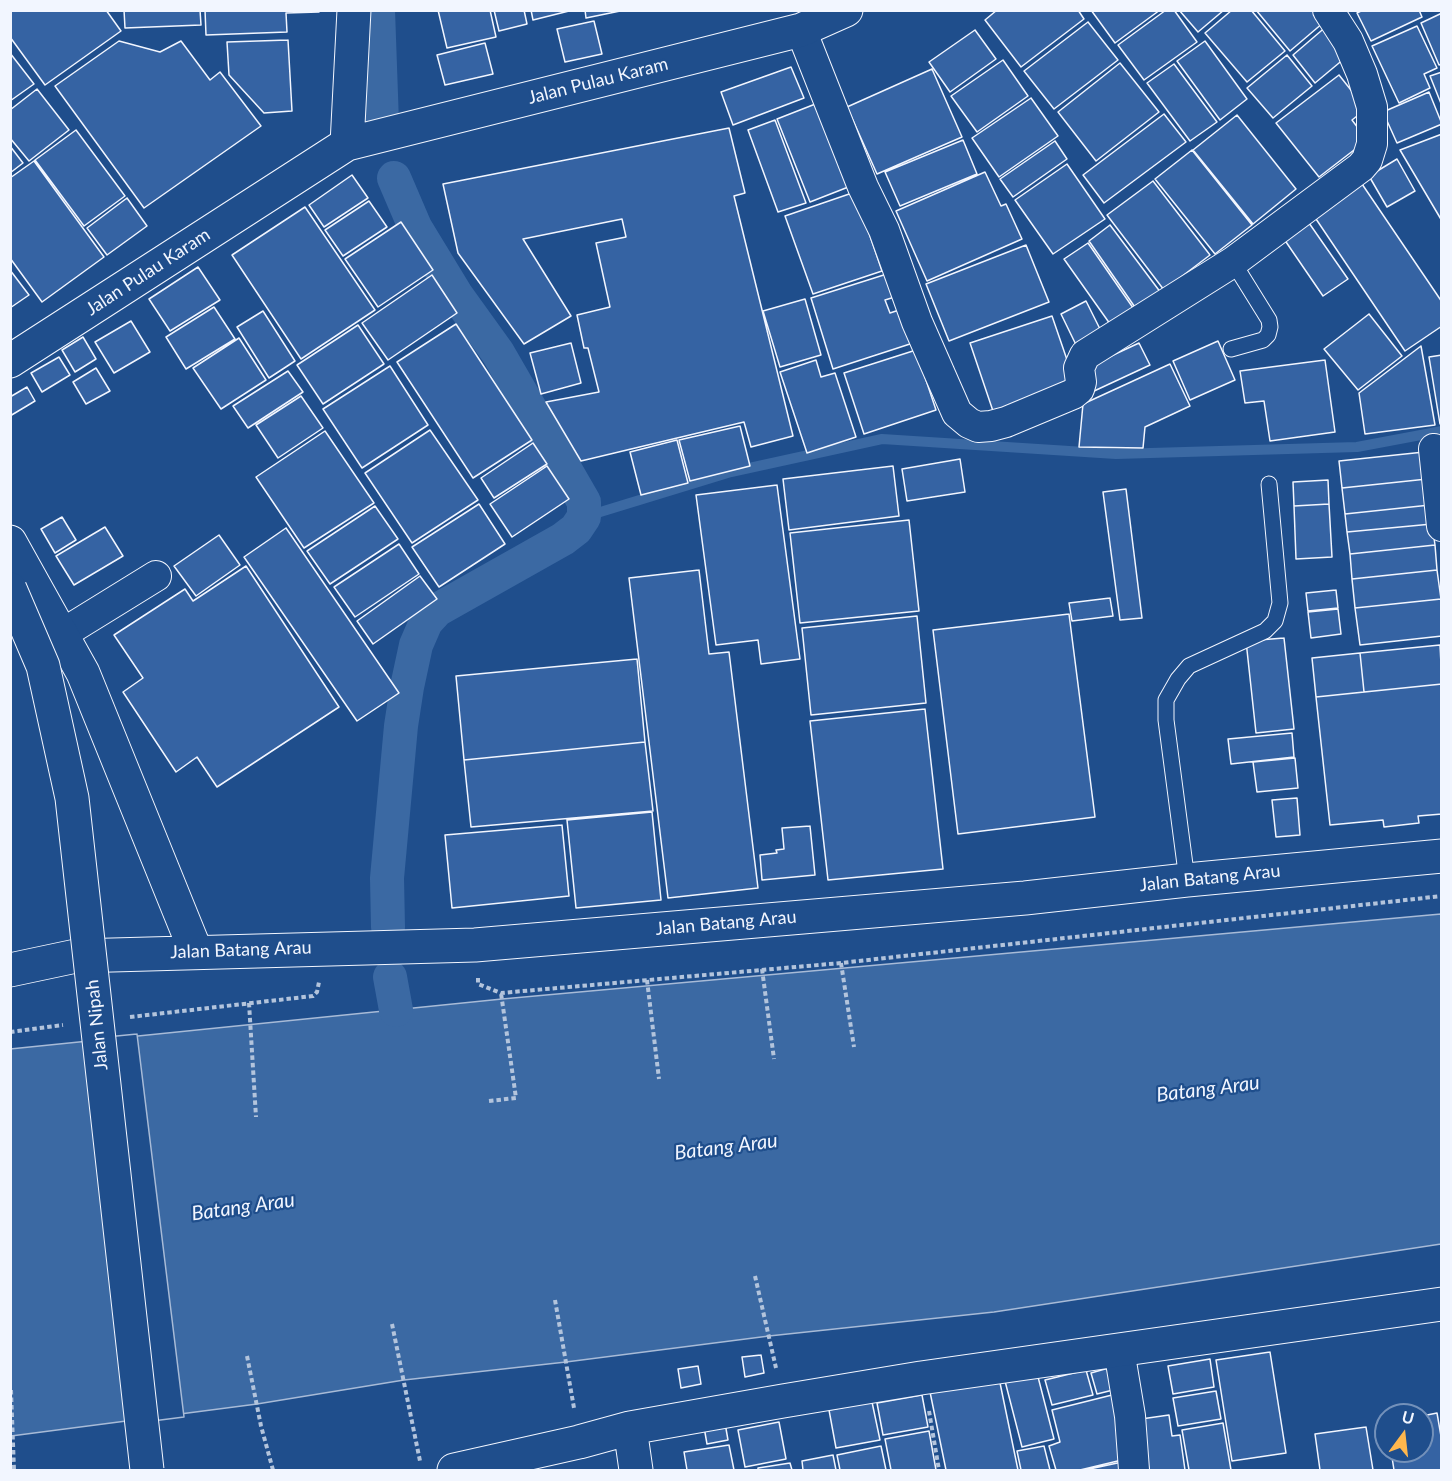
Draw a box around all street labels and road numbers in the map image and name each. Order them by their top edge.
street label: Jalan Pulau Karam [526,53,670,109]
street label: Jalan Pulau Karam [82,224,214,320]
street label: Jalan Batang Arau [1139,860,1281,896]
street label: Jalan Batang Arau [655,906,797,940]
street label: Jalan Batang Arau [170,937,312,963]
street label: Jalan Nipah [82,979,112,1071]

